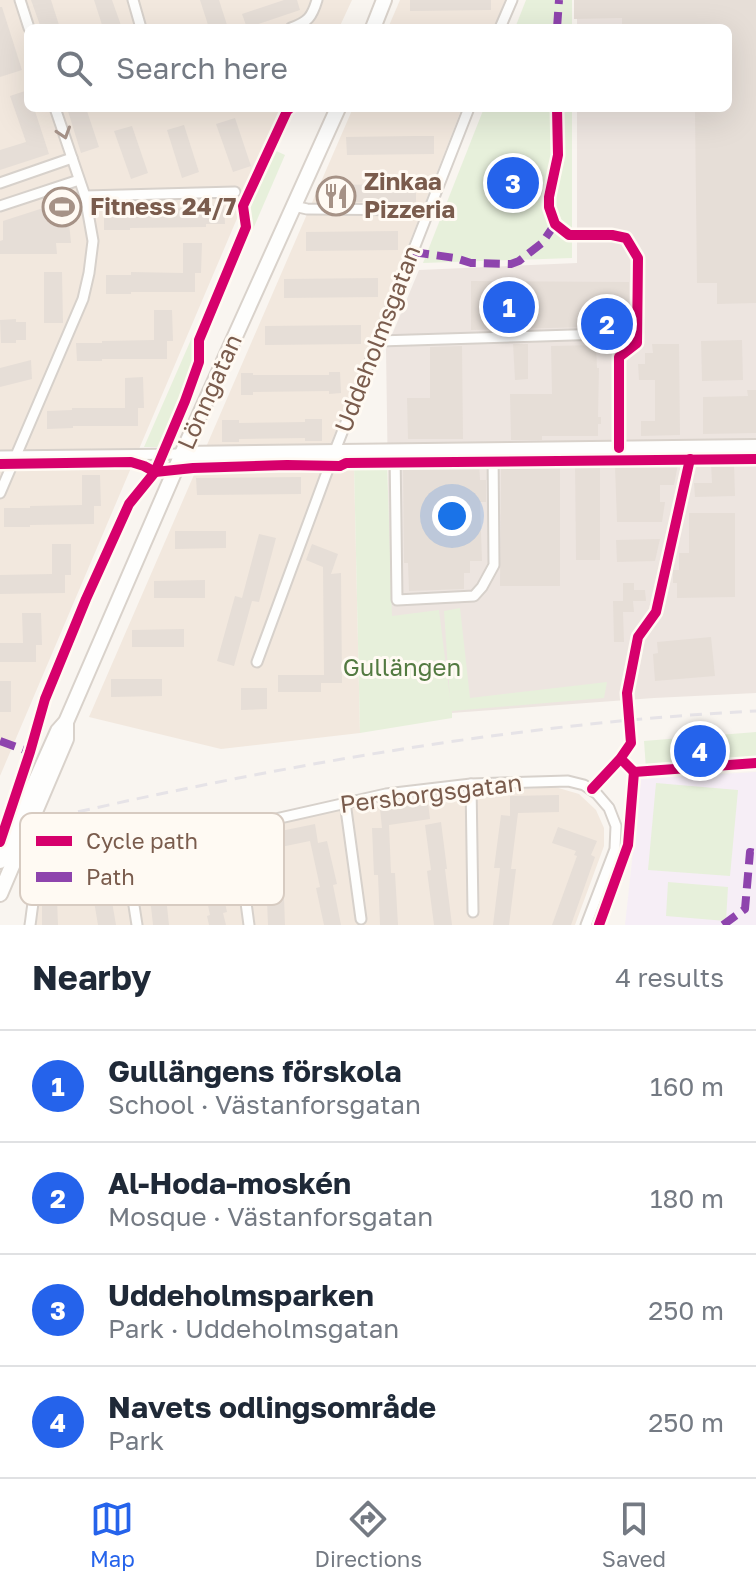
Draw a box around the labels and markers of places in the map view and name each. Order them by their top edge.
pin: 3 [487,153,539,213]
place label: Zinkaa Pizzeria [364,166,455,223]
restaurant icon: Zinkaa Pizzeria [315,175,357,217]
sports icon: Fitness 24/7 [41,186,83,228]
place label: Fitness 24/7 [90,191,236,220]
pin: 1 [483,277,535,337]
pin: 2 [581,294,633,354]
pin: 4 [674,721,726,781]

